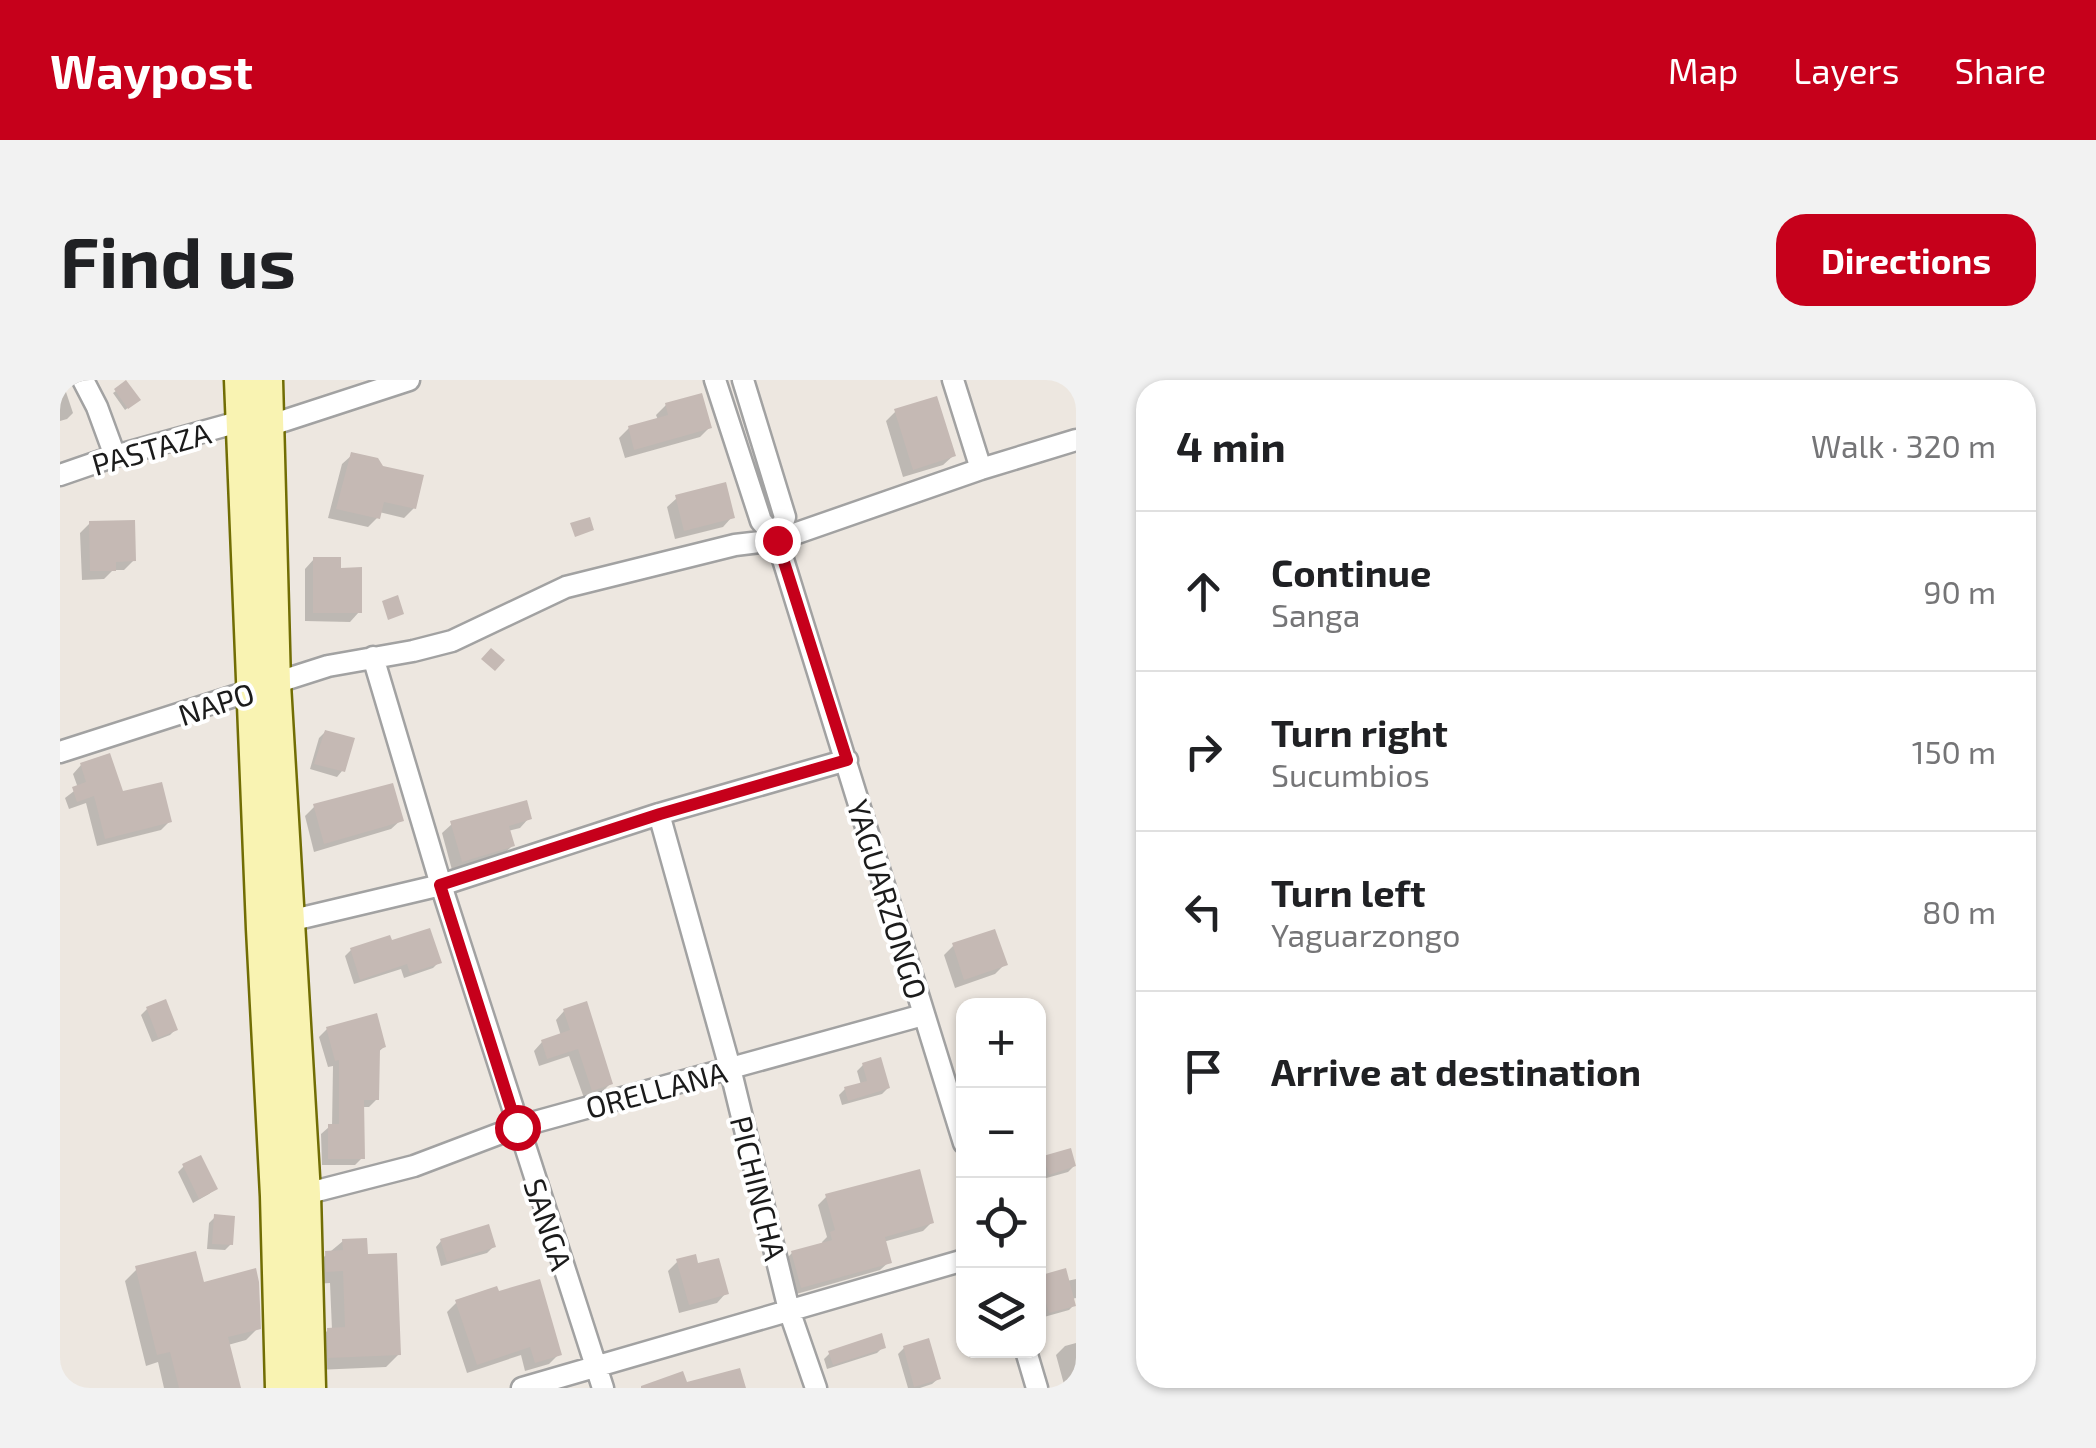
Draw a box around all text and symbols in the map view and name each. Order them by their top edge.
text: Waypost [50,41,253,99]
text: Map [1668,49,1738,91]
text: Layers [1793,49,1899,91]
text: Share [1954,49,2046,91]
button: Directions [1776,214,2036,306]
text: Find us [60,218,296,302]
street label: PASTAZA [87,414,215,482]
text: 4 min [1176,420,1286,470]
text: Walk · 320 m [1811,426,1996,464]
route end [755,518,801,564]
text: Continue [1271,549,1431,595]
icon: ahead [1176,564,1231,619]
text: 90 m [1923,572,1996,610]
text: Sanga [1271,595,1360,633]
street label: NAPO [174,674,258,732]
text: Turn right [1271,709,1448,755]
icon: right [1176,724,1231,779]
text: 150 m [1912,732,1996,770]
text: Sucumbios [1271,755,1430,793]
street label: YAGUARZONGO [841,795,935,1003]
text: Turn left [1271,869,1426,915]
icon: left [1176,884,1231,939]
text: 80 m [1922,892,1996,930]
text: Yaguarzongo [1271,915,1460,953]
map controls [956,998,1046,1358]
button: + [956,998,1046,1088]
icon: arrive [1176,1044,1231,1099]
text: Arrive at destination [1271,1048,1641,1094]
street label: ORELLANA [581,1053,731,1125]
button: − [956,1088,1046,1178]
route start [495,1105,541,1151]
street label: PICHINCHA [724,1112,794,1264]
street label: SANGA [517,1174,581,1275]
button: locate [956,1178,1046,1268]
button: layers [956,1268,1046,1358]

